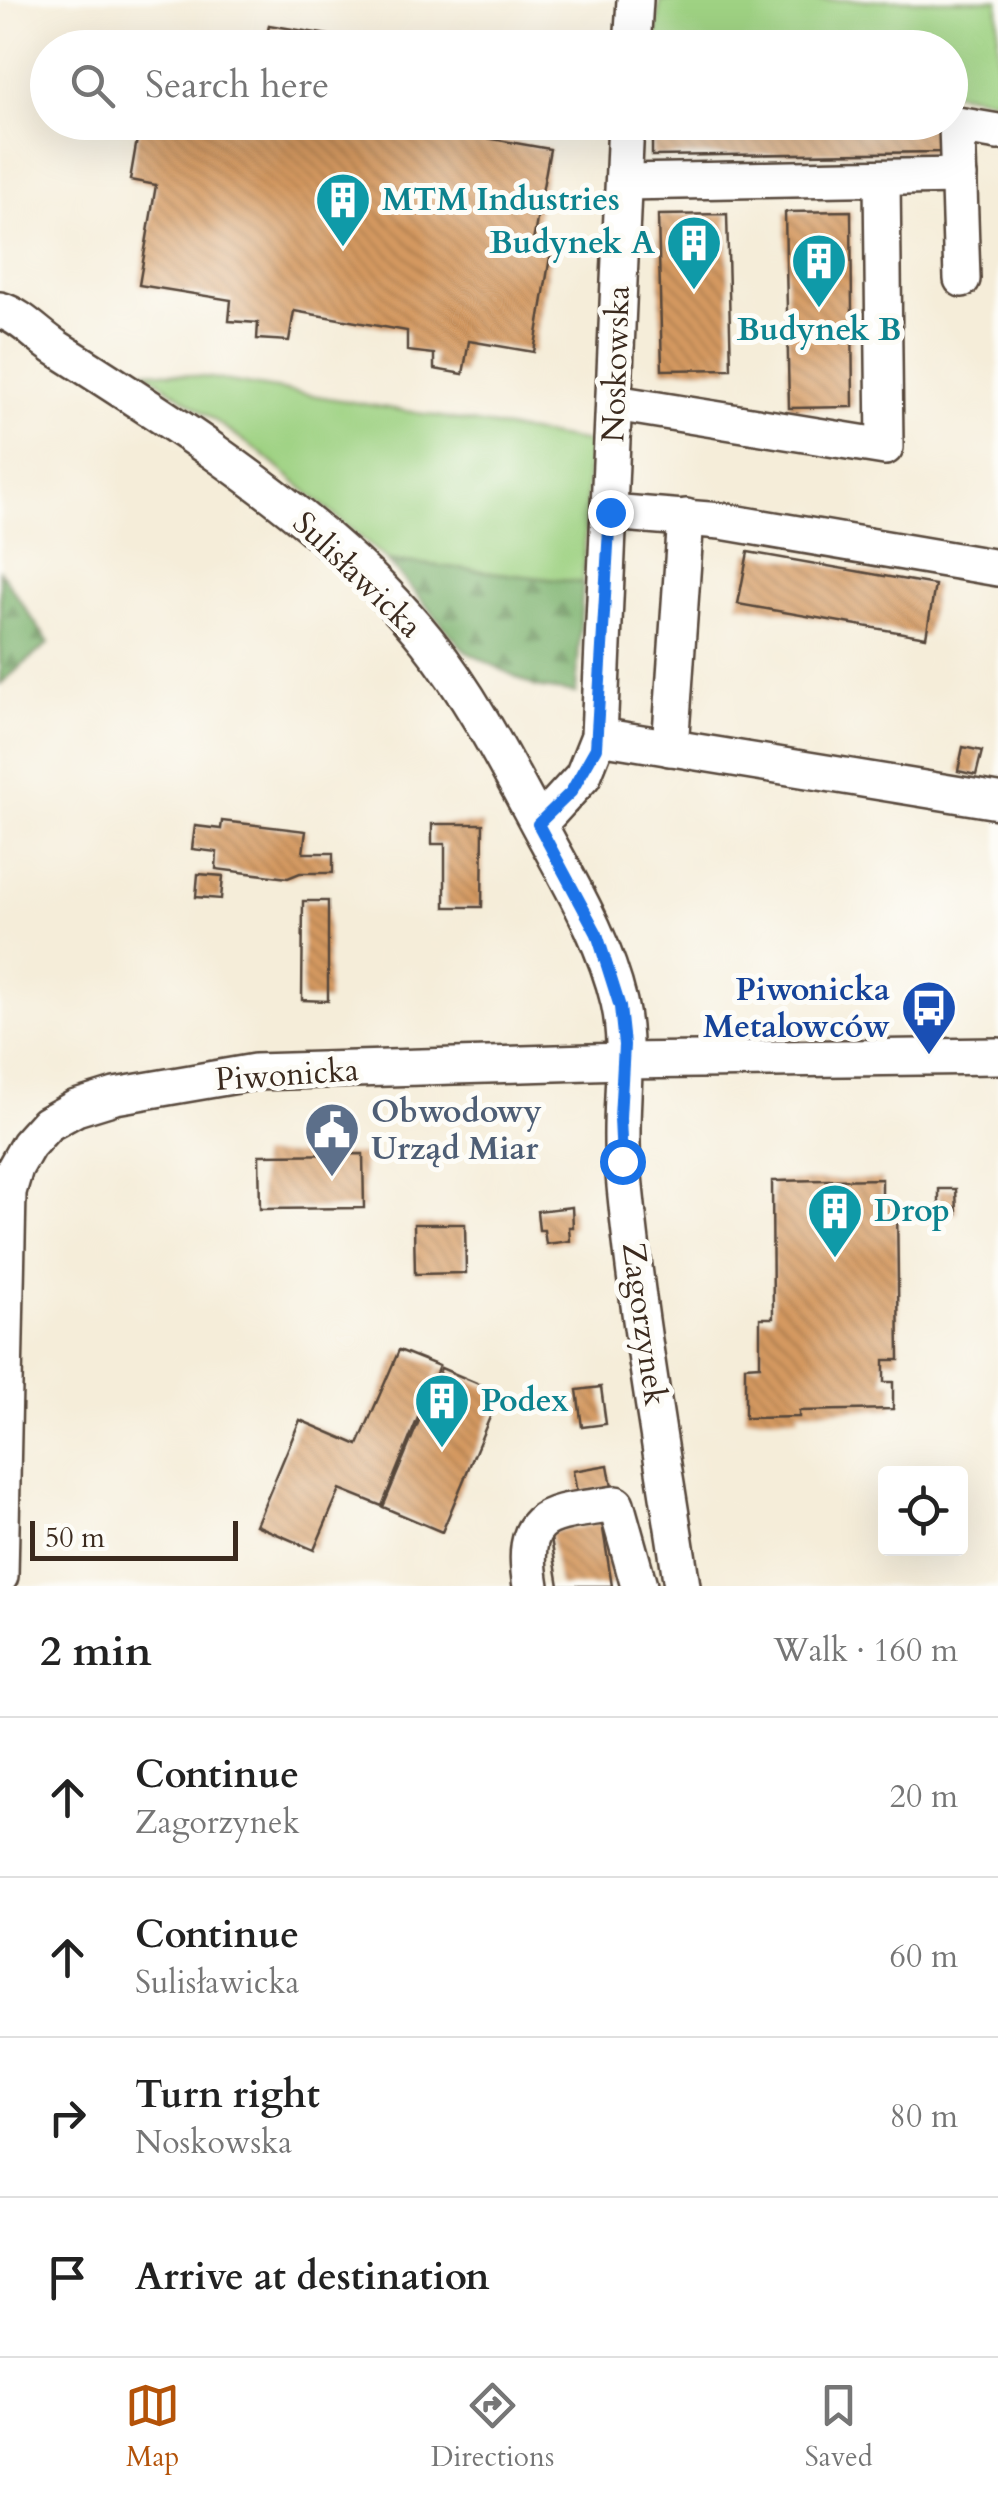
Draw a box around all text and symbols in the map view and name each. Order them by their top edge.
search box [30,30,968,140]
icon: search [65,58,120,113]
text: Search here [145,59,329,111]
building icon: MTM Industries [313,170,373,249]
place label: MTM Industries [382,178,620,222]
building icon: Budynek A [664,213,724,292]
place label: Budynek A [489,221,655,265]
building icon: Budynek B [789,231,849,310]
street label: Noskowska [591,285,641,443]
place label: Budynek B [737,308,901,352]
route end [588,490,634,536]
street label: Sulisławicka [283,502,432,648]
place label: Piwonicka Metalowców [703,968,890,1049]
bus stop icon: Piwonicka Metalowców [899,978,959,1057]
street label: Piwonicka [214,1048,360,1102]
place label: Obwodowy Urząd Miar [371,1090,542,1171]
public building icon: Obwodowy Urząd Miar [302,1100,362,1179]
route start [600,1139,646,1185]
building icon: Drop [805,1181,865,1260]
place label: Drop [874,1189,950,1233]
street label: Zagorzynek [611,1239,677,1409]
building icon: Podex [412,1371,472,1450]
place label: Podex [481,1379,569,1423]
map controls [878,1466,968,1556]
button: locate [878,1466,968,1556]
scale bar [30,1516,238,1560]
text: 50 m [45,1519,105,1557]
text: 2 min [40,1623,152,1680]
text: Walk · 160 m [773,1629,958,1673]
text: Continue [135,1749,299,1801]
icon: ahead [40,1770,95,1825]
text: 20 m [890,1775,958,1819]
text: Zagorzynek [135,1801,300,1845]
text: Continue [135,1909,299,1961]
icon: ahead [40,1930,95,1985]
text: 60 m [890,1935,958,1979]
text: Sulisławicka [135,1961,299,2005]
text: Turn right [135,2069,320,2121]
icon: right [40,2090,95,2145]
text: 80 m [890,2095,958,2139]
text: Noskowska [135,2121,292,2165]
icon: arrive [40,2250,95,2305]
text: Arrive at destination [135,2251,490,2303]
tab: Map [125,2378,180,2476]
tab: Directions [431,2378,554,2476]
tab: Saved [805,2378,873,2476]

